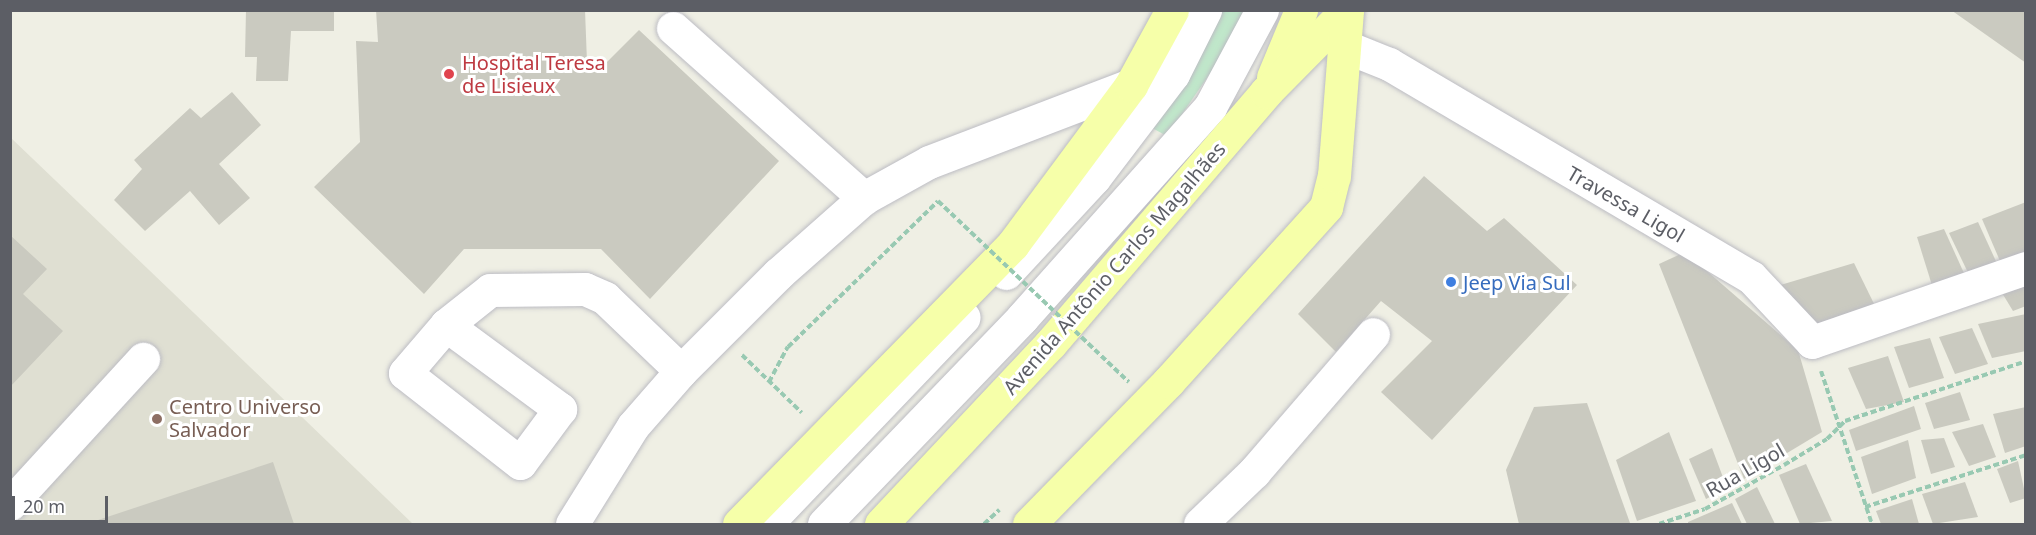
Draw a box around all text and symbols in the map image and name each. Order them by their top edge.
place label: Hospital Teresa de Lisieux [462,51,606,98]
marker: Hospital Teresa de Lisieux [440,65,458,83]
street label: Avenida Antônio Carlos Magalhães [998,137,1230,399]
street label: Travessa Ligol [1563,161,1689,247]
place label: Jeep Via Sul [1463,270,1571,294]
marker: Jeep Via Sul [1444,275,1458,289]
place label: Centro Universo Salvador [169,395,321,442]
marker: Centro Universo Salvador [150,412,164,426]
street label: Rua Ligol [1702,438,1788,502]
scale bar [15,484,111,522]
text: 20 m [23,494,65,518]

